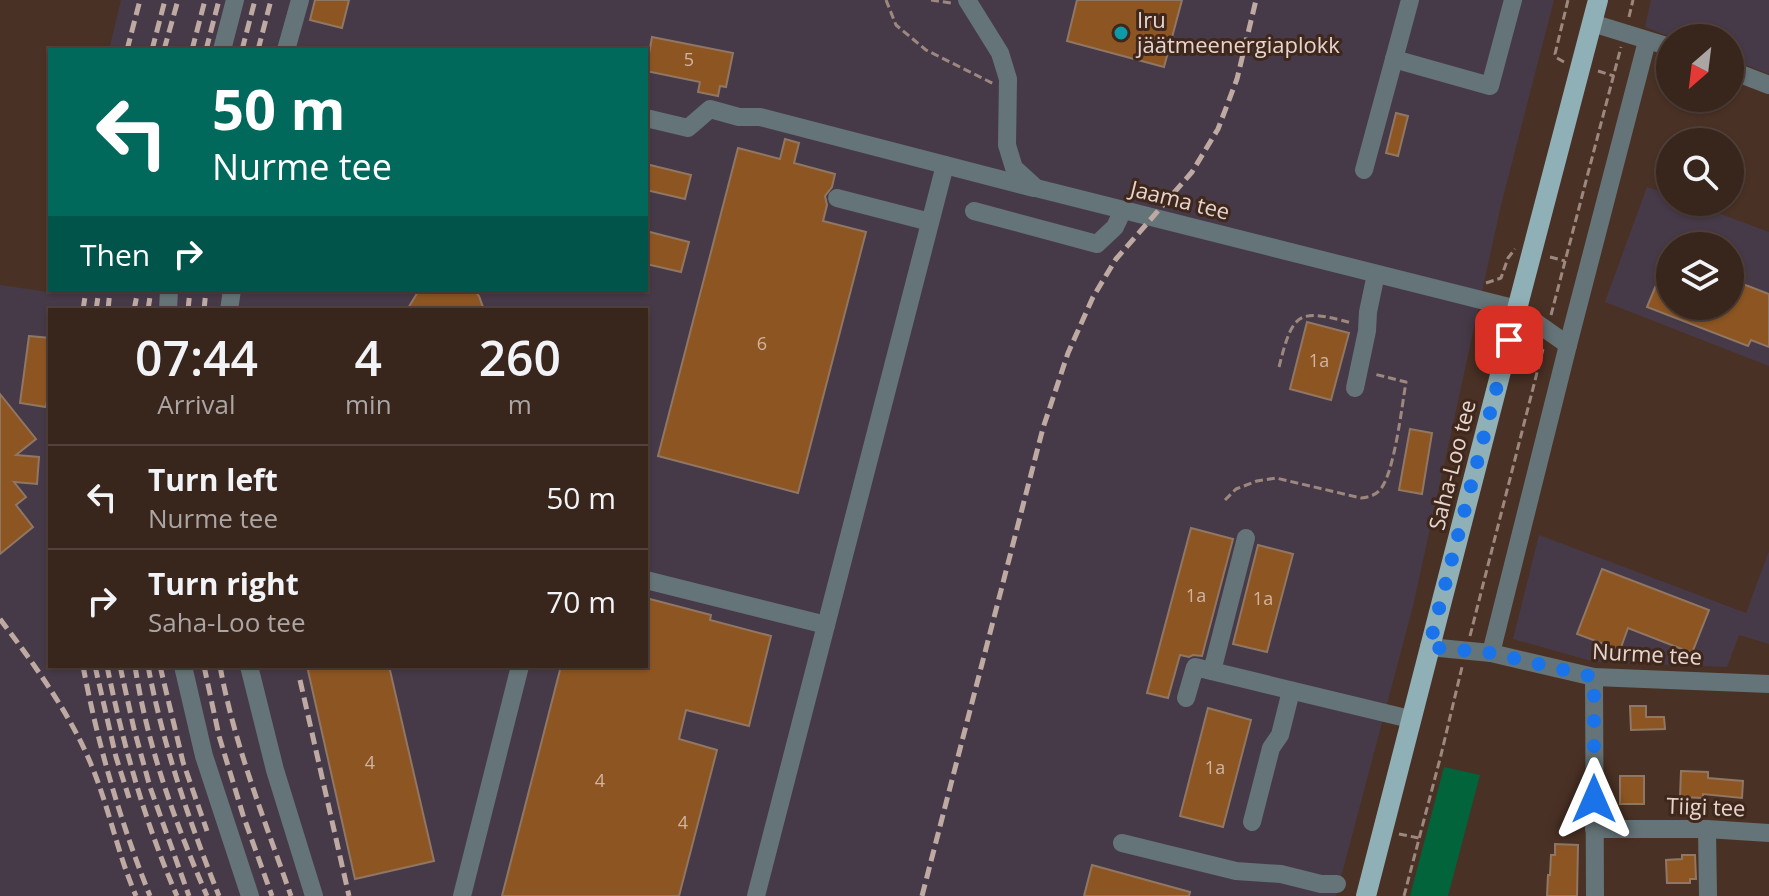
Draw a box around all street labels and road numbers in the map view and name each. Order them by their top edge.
street label: Jaama tee [1126,172,1233,226]
street label: Saha-Loo tee [1420,396,1482,533]
street label: Nurme tee [1591,635,1703,671]
street label: Tiigi tee [1666,790,1746,822]

